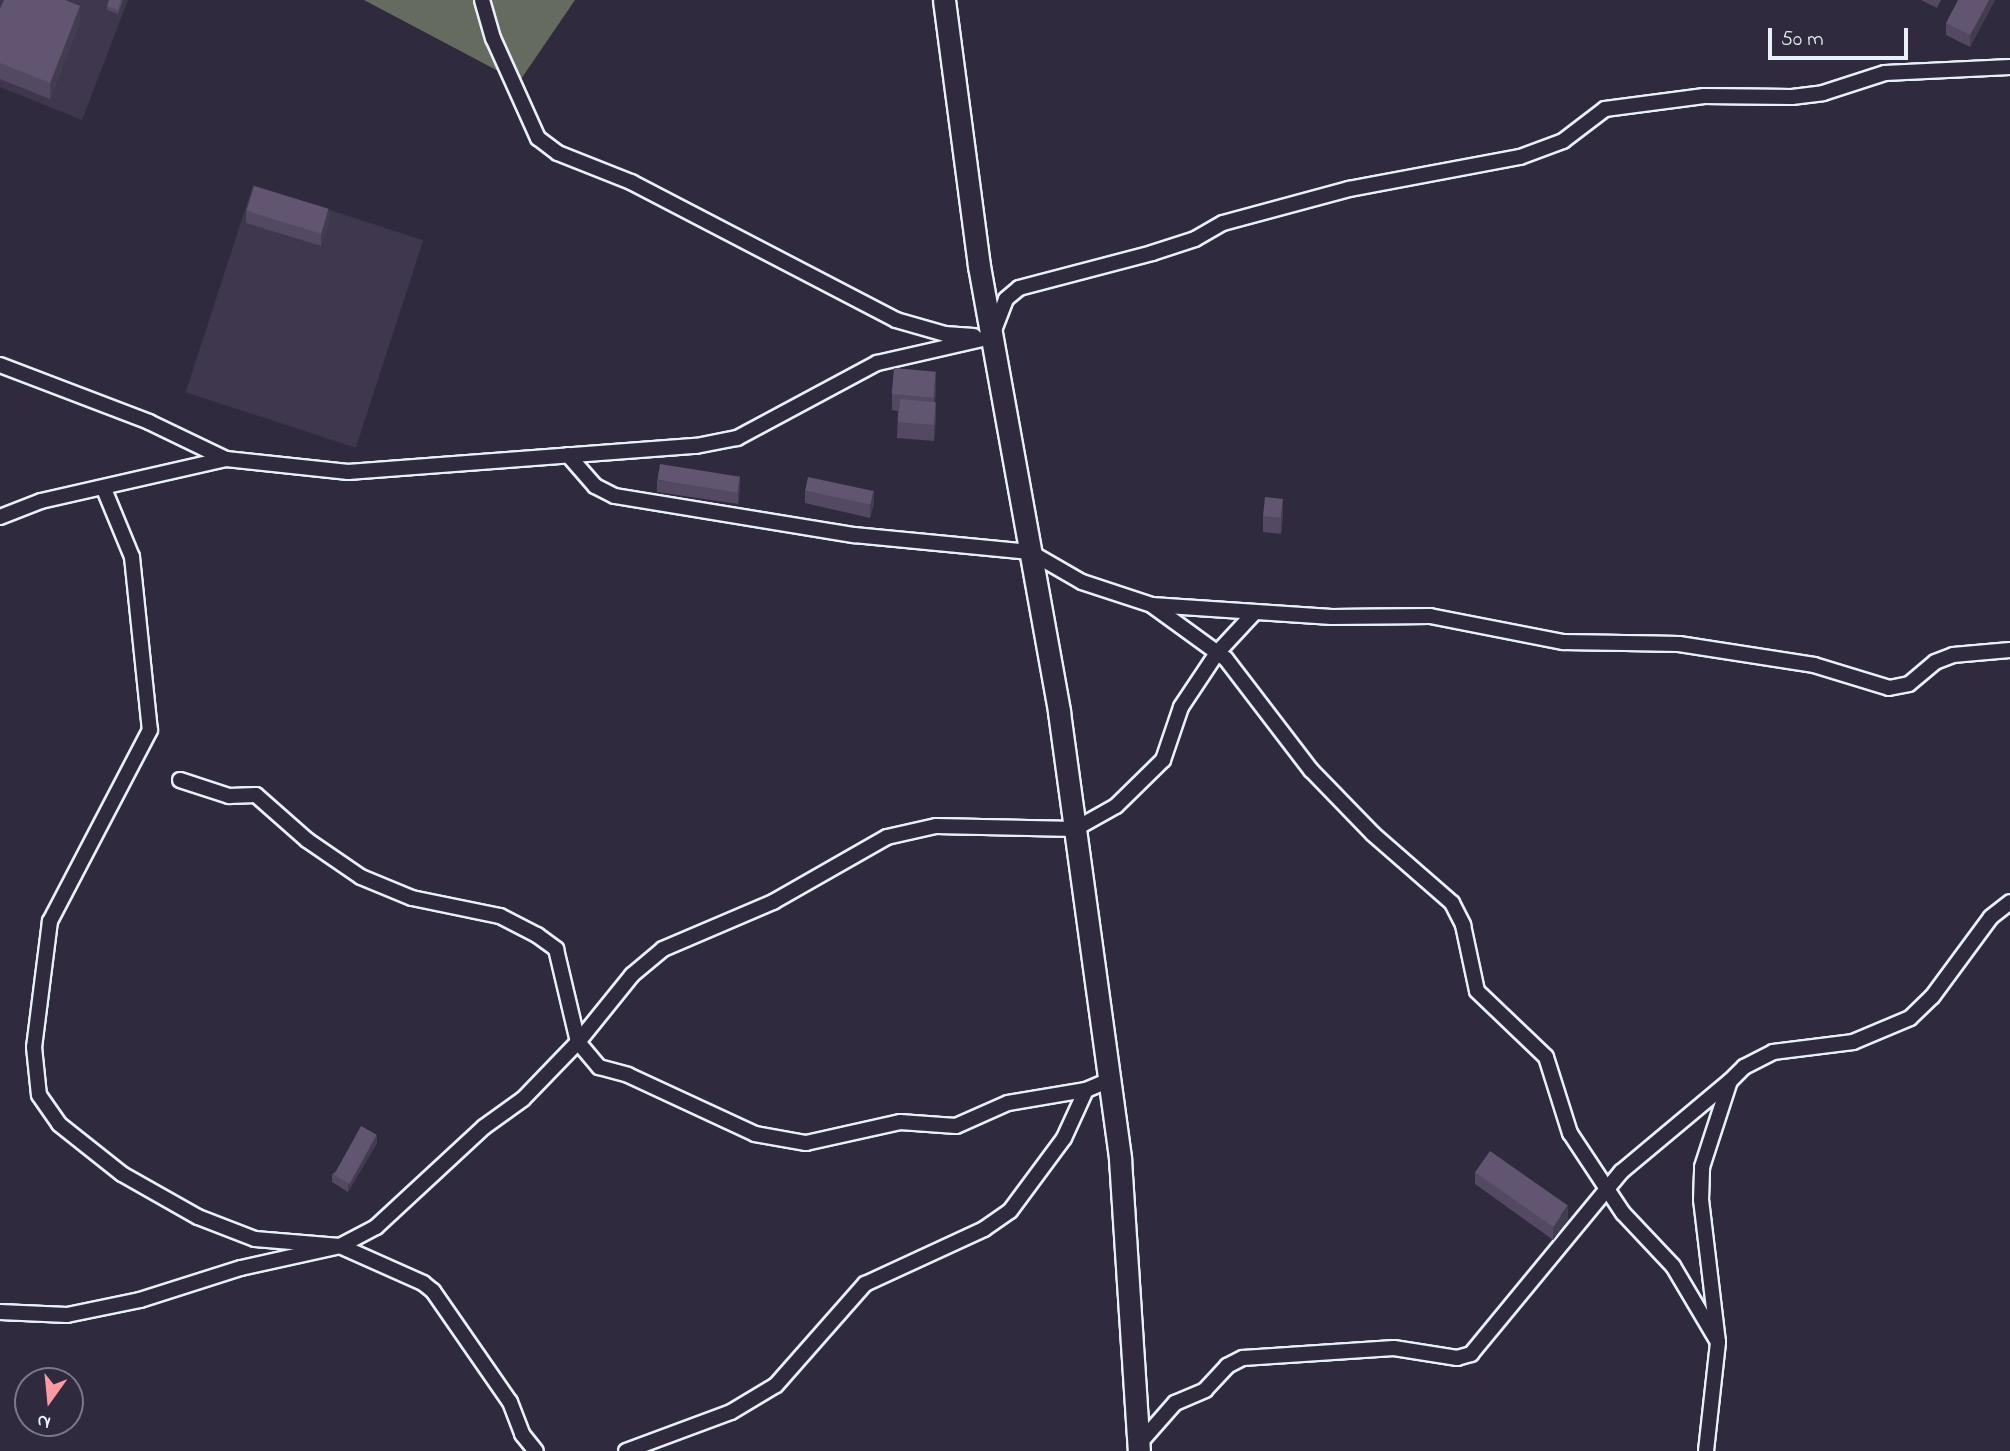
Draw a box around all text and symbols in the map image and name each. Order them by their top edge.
scale bar [1772,14,1912,58]
text: 50 m [1781,25,1824,55]
north arrow [14,1367,84,1437]
text: N [34,1406,54,1436]

